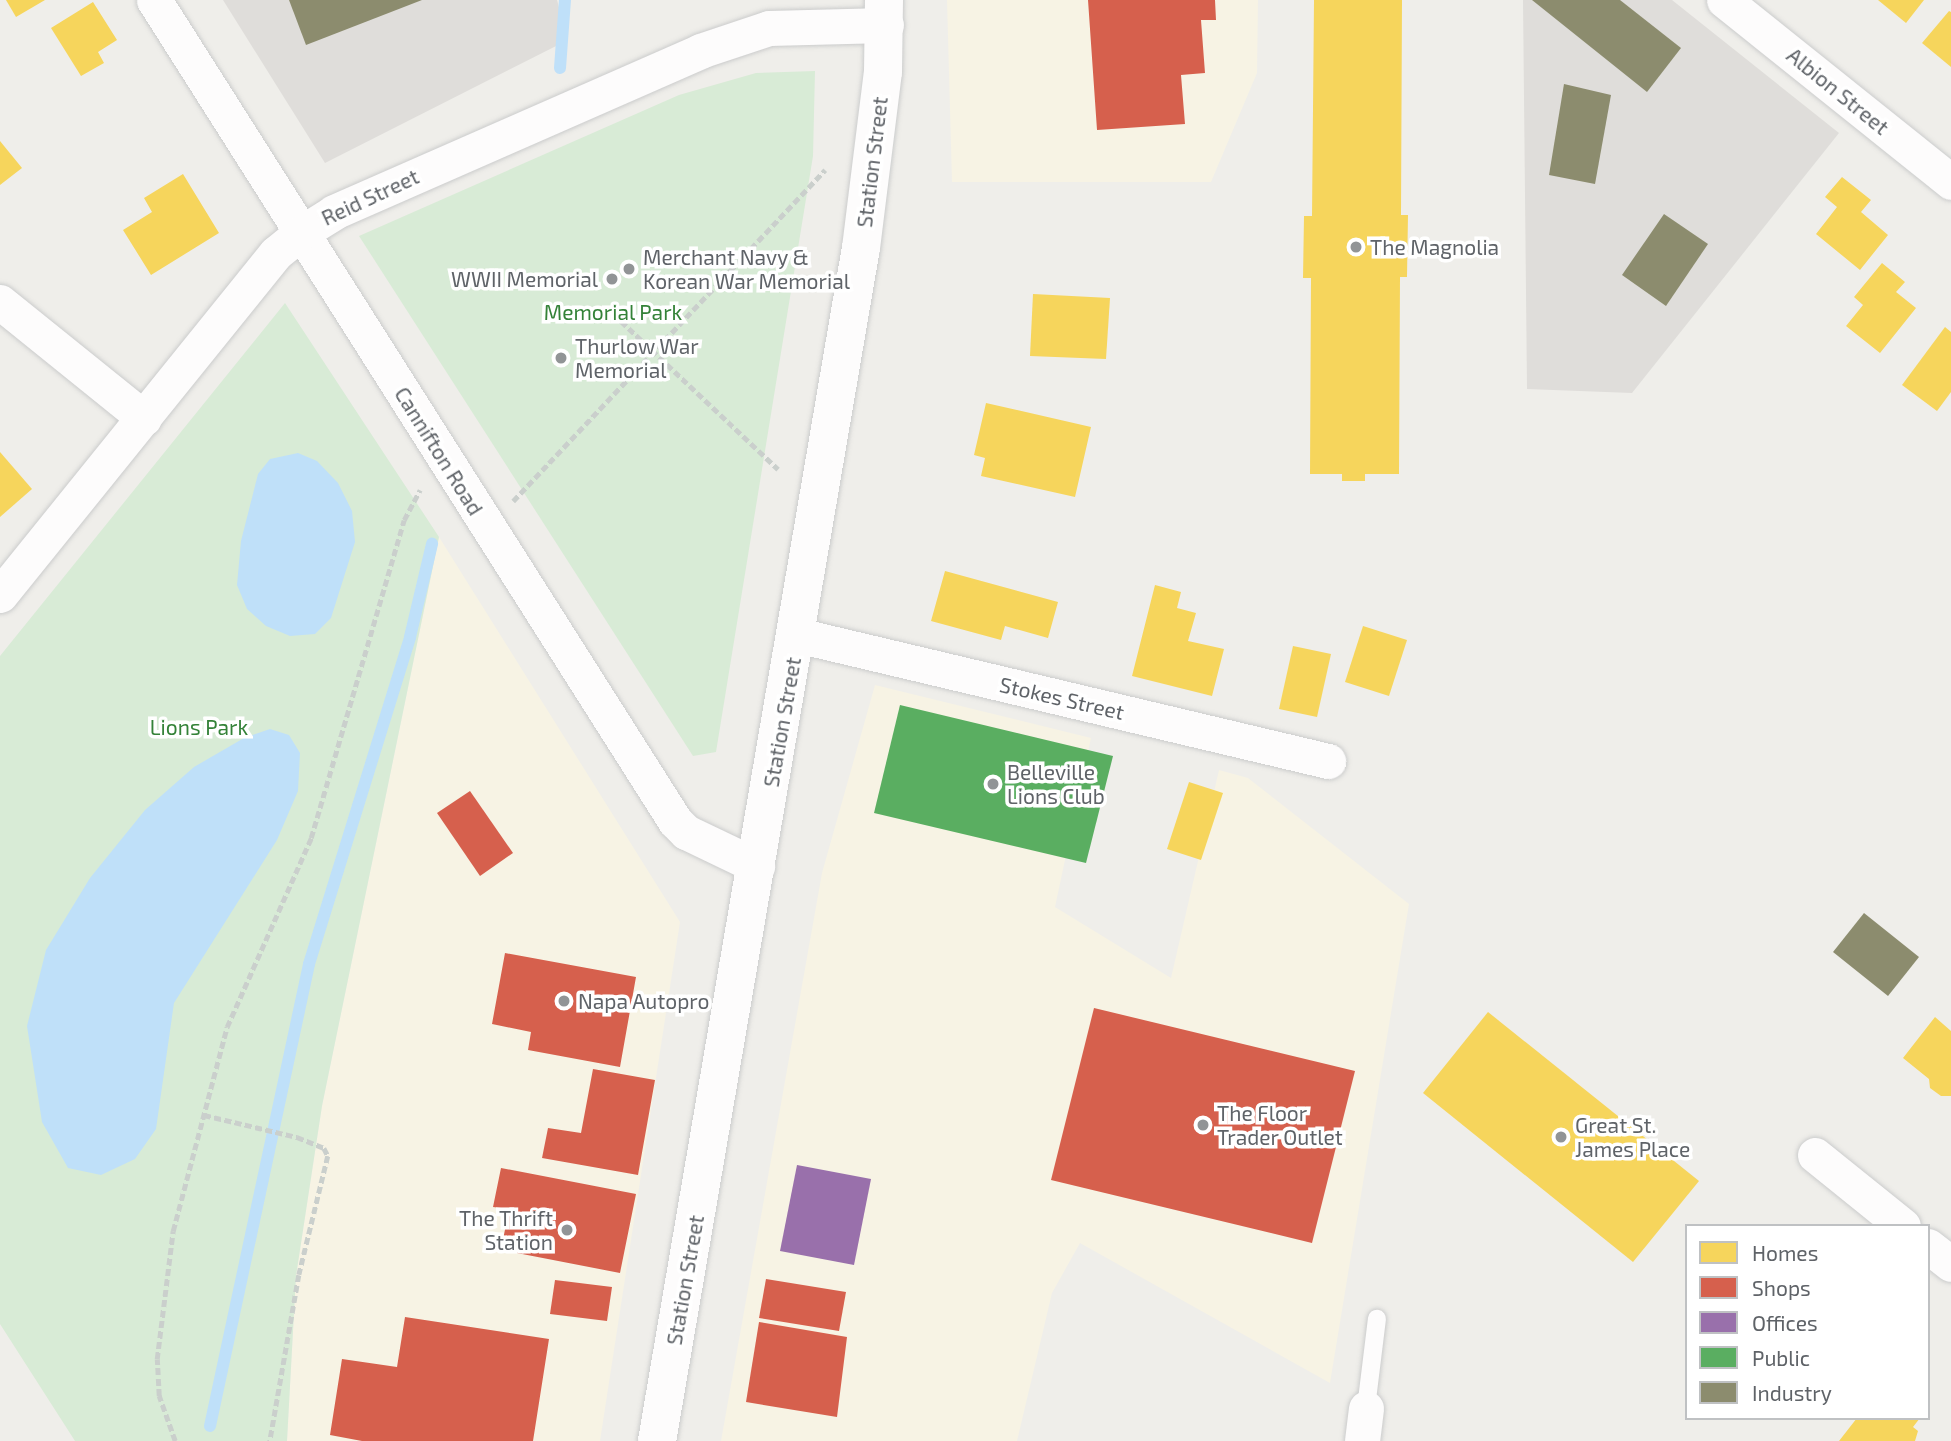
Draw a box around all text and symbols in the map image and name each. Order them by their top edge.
street label: Albion Street [1782,42,1894,140]
street label: Station Street [851,95,893,229]
street label: Reid Street [317,164,423,230]
place label: The Magnolia [1370,234,1499,260]
marker: The Magnolia [1348,239,1364,255]
place label: Merchant Navy & Korean War Memorial [643,244,851,294]
marker: Merchant Navy & Korean War Memorial [621,261,637,277]
place label: WWII Memorial [451,266,598,292]
marker: WWII Memorial [604,271,620,287]
park label: Memorial Park [543,299,683,325]
place label: Thurlow War Memorial [575,333,699,383]
marker: Thurlow War Memorial [553,350,569,366]
street label: Cannifton Road [390,382,488,520]
street label: Station Street [758,655,806,789]
street label: Stokes Street [997,671,1127,725]
park label: Lions Park [150,714,248,740]
place label: Belleville Lions Club [1007,759,1105,809]
marker: Belleville Lions Club [985,776,1001,792]
place label: Napa Autopro [578,988,710,1014]
marker: Napa Autopro [556,993,572,1009]
place label: The Floor Trader Outlet [1217,1100,1343,1150]
place label: Great St. James Place [1575,1112,1690,1162]
marker: The Floor Trader Outlet [1195,1117,1211,1133]
marker: Great St. James Place [1553,1129,1569,1145]
place label: The Thrift Station [459,1205,553,1255]
street label: Station Street [661,1213,709,1347]
marker: The Thrift Station [559,1222,575,1238]
legend [1685,1224,1930,1420]
text: Homes [1752,1240,1818,1265]
text: Shops [1752,1275,1811,1300]
text: Offices [1752,1310,1818,1335]
text: Public [1752,1345,1810,1370]
text: Industry [1752,1380,1832,1405]

